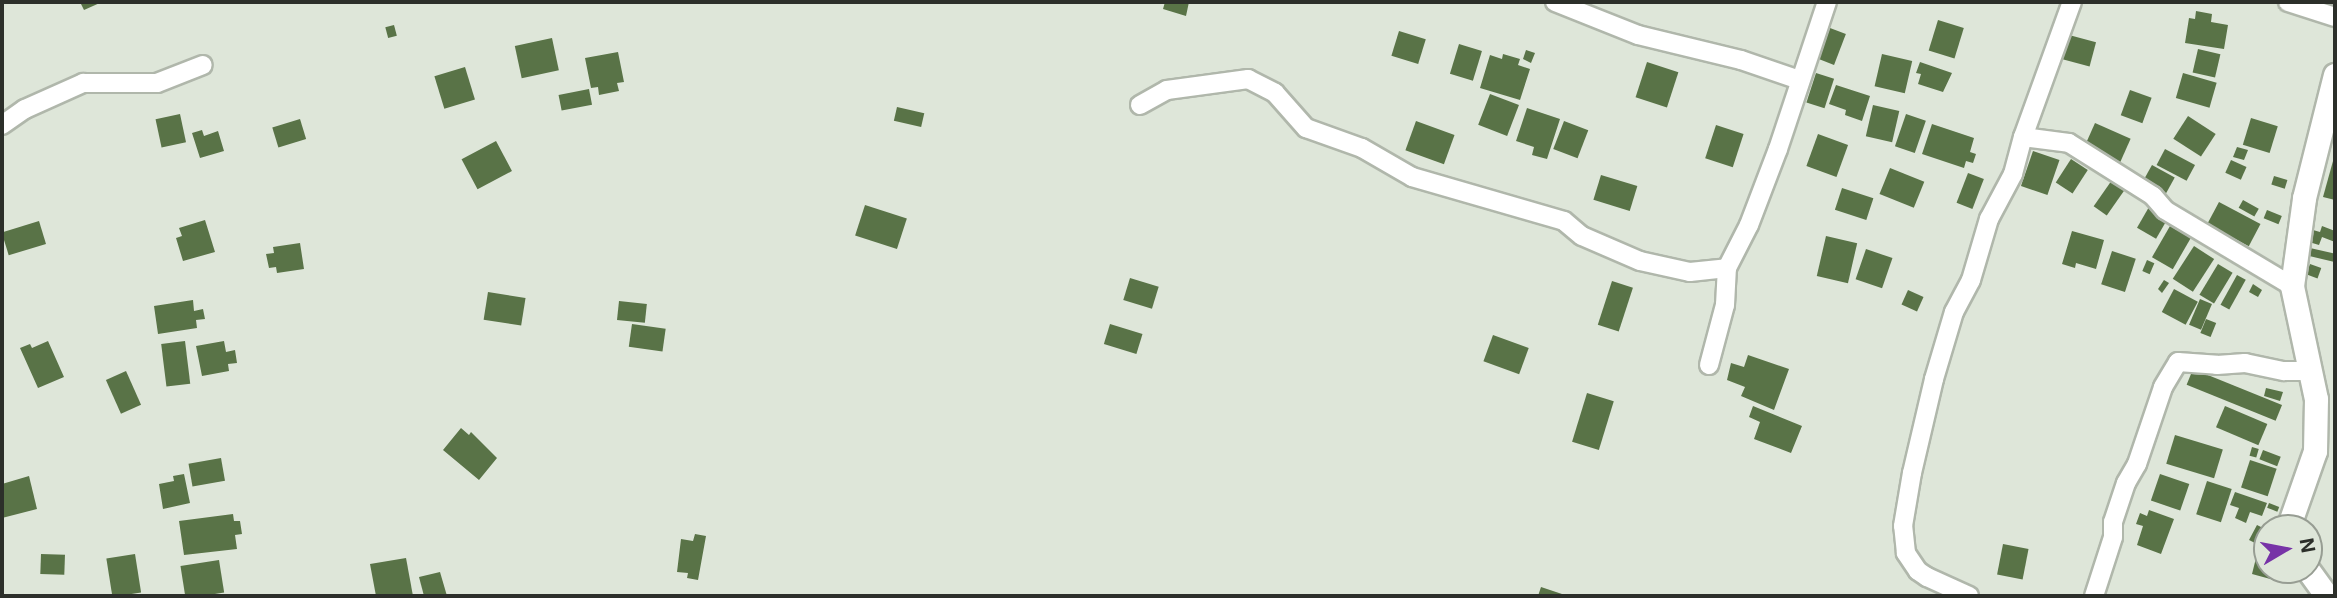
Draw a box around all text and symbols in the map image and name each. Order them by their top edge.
north arrow [2253,514,2323,584]
text: N [2295,536,2320,555]

